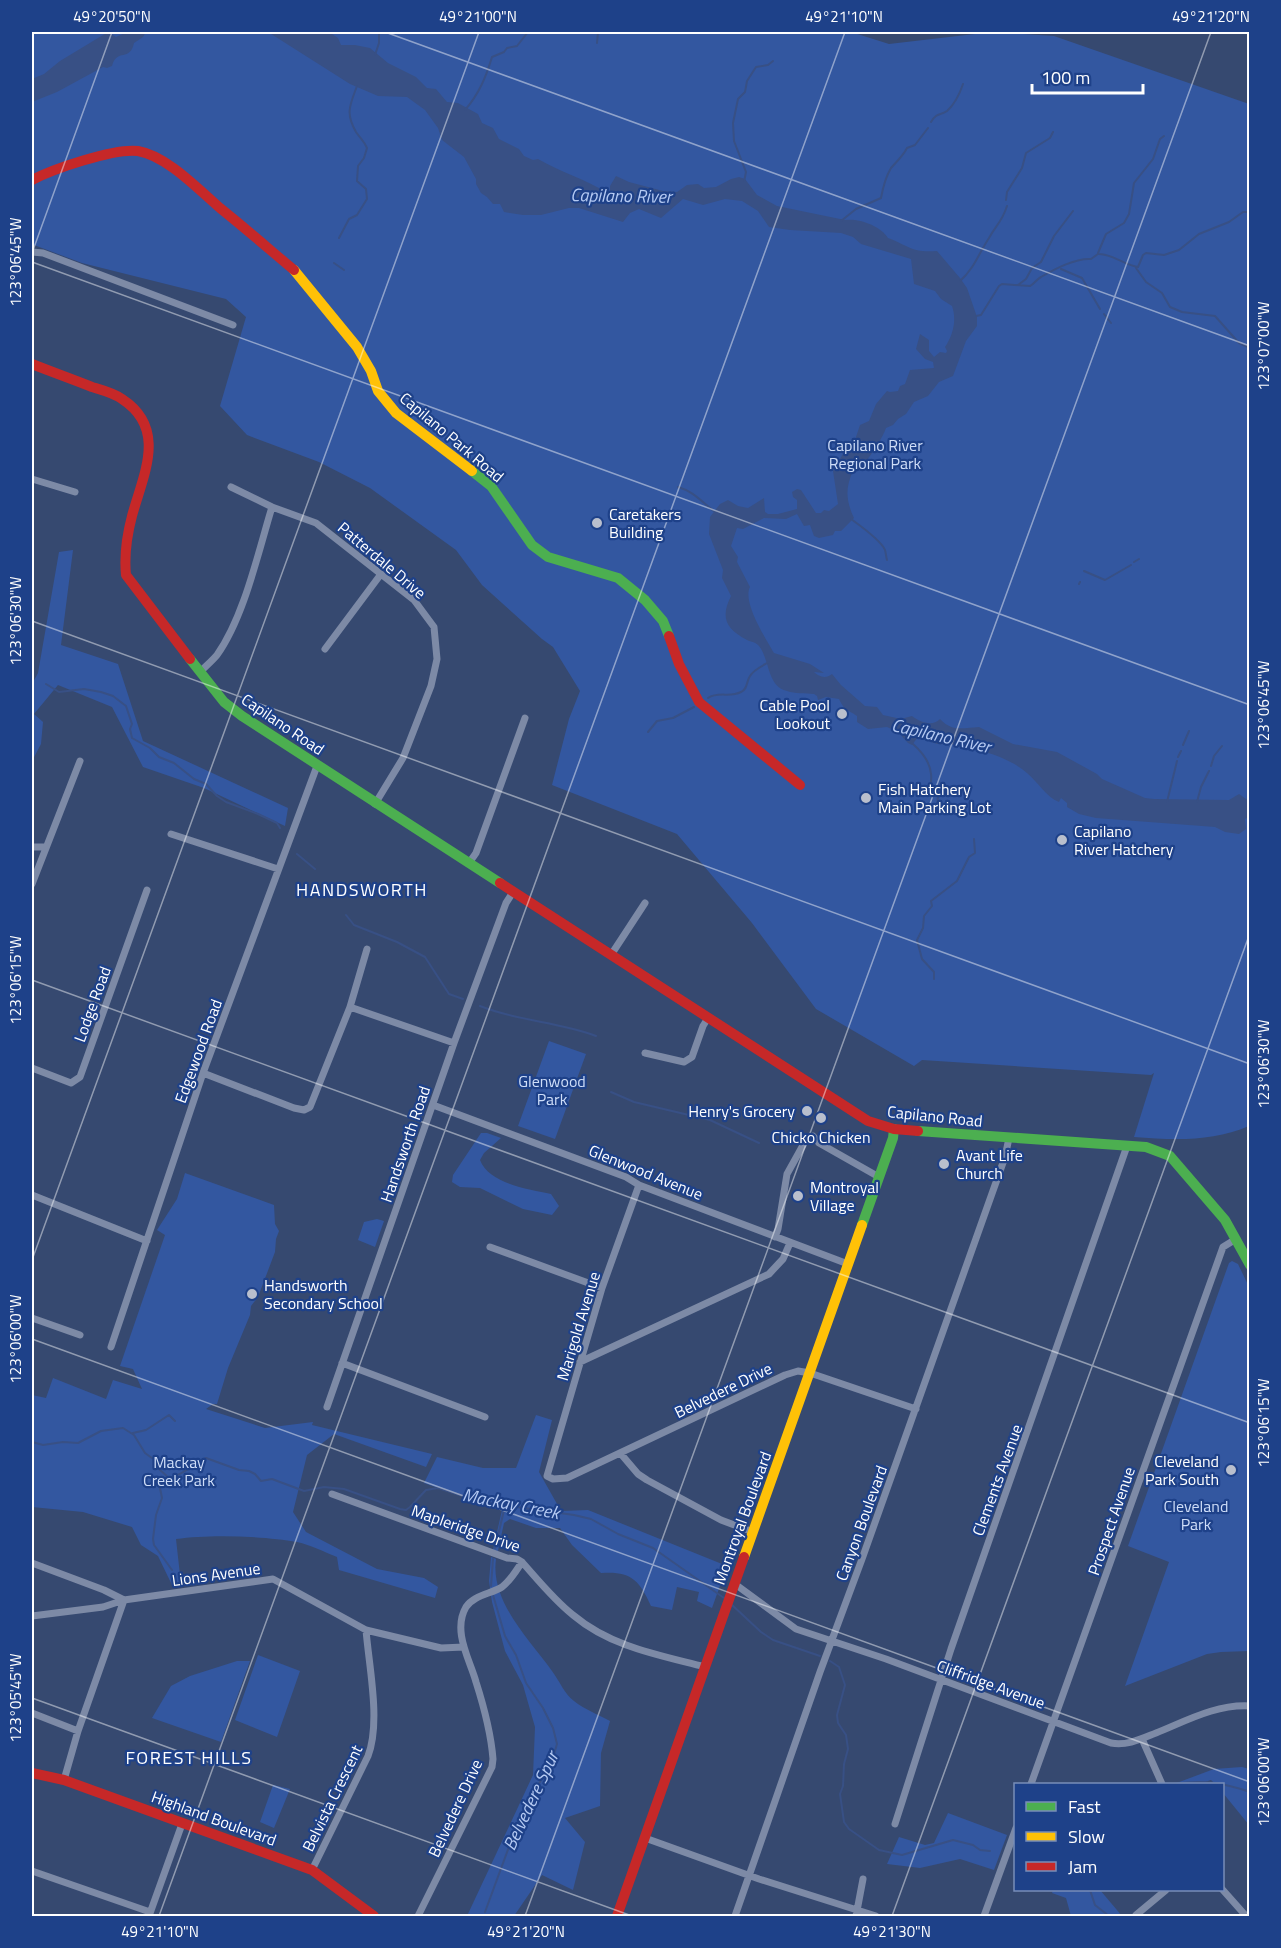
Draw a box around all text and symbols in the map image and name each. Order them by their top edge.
text: 49°20'50"N [73,5,151,28]
text: 49°21'00"N [439,5,517,28]
text: 49°21'10"N [805,5,883,28]
text: 49°21'20"N [1172,5,1250,28]
scale bar [1032,57,1143,95]
text: 100 m [1041,64,1090,91]
water label: Capilano River [570,181,674,210]
text: 123°06'45"W [4,217,27,307]
text: 123°07'00"W [1252,301,1275,391]
street label: Capilano Park Road [395,386,509,488]
park label: Capilano River Regional Park [827,433,923,475]
place label: Caretakers Building [609,502,681,544]
street label: Patterdale Drive [333,516,431,604]
marker: Caretakers Building [590,516,604,530]
text: 123°06'30"W [4,576,27,666]
text: 123°06'45"W [1252,660,1275,750]
street label: Capilano Road [237,687,329,761]
place label: Cable Pool Lookout [760,693,830,735]
marker: Cable Pool Lookout [835,707,849,721]
water label: Capilano River [889,711,996,761]
place label: Fish Hatchery Main Parking Lot [878,777,992,819]
marker: Fish Hatchery Main Parking Lot [859,791,873,805]
place label: Capilano River Hatchery [1074,819,1174,861]
marker: Capilano River Hatchery [1055,833,1069,847]
district label: HANDSWORTH [296,876,428,903]
text: 123°06'15"W [4,935,27,1025]
street label: Lodge Road [67,963,117,1045]
street label: Edgewood Road [168,996,228,1106]
text: 123°06'30"W [1252,1019,1275,1109]
park label: Glenwood Park [518,1069,586,1111]
street label: Handsworth Road [374,1083,436,1205]
place label: Henry's Grocery [688,1099,795,1123]
street label: Capilano Road [886,1099,984,1133]
marker: Henry's Grocery [800,1104,814,1118]
marker: Chicko Chicken [814,1111,828,1125]
place label: Chicko Chicken [771,1125,871,1149]
street label: Glenwood Avenue [585,1138,707,1206]
place label: Avant Life Church [956,1143,1023,1185]
marker: Avant Life Church [937,1157,951,1171]
place label: Montroyal Village [810,1175,879,1217]
marker: Montroyal Village [791,1189,805,1203]
street label: Marigold Avenue [550,1269,606,1383]
place label: Handsworth Secondary School [264,1273,383,1315]
marker: Handsworth Secondary School [245,1287,259,1301]
text: 123°06'00"W [4,1294,27,1384]
street label: Belvedere Drive [670,1356,776,1424]
text: 123°06'15"W [1252,1378,1275,1468]
street label: Clements Avenue [966,1421,1028,1539]
street label: Montroyal Boulevard [707,1448,777,1588]
place label: Cleveland Park South [1145,1449,1219,1491]
park label: Mackay Creek Park [143,1450,215,1492]
street label: Canyon Boulevard [829,1462,893,1584]
street label: Prospect Avenue [1081,1463,1141,1579]
marker: Cleveland Park South [1224,1463,1238,1477]
water label: Mackay Creek [460,1481,564,1527]
park label: Cleveland Park [1164,1494,1228,1536]
street label: Mapleridge Drive [408,1498,524,1558]
street label: Lions Avenue [170,1556,262,1592]
text: 123°05'45"W [4,1653,27,1743]
street label: Cliffridge Avenue [933,1653,1049,1715]
text: 123°06'00"W [1252,1737,1275,1827]
street label: Belvista Crescent [296,1740,368,1855]
district label: FOREST HILLS [126,1744,252,1771]
water label: Belvedere Spur [496,1745,566,1855]
street label: Belvedere Drive [422,1755,488,1861]
legend [1014,1783,1224,1891]
street label: Highland Boulevard [148,1784,280,1852]
text: Fast [1068,1793,1101,1820]
text: Slow [1068,1823,1105,1850]
text: Jam [1068,1853,1097,1880]
text: 49°21'10"N [121,1920,199,1943]
text: 49°21'20"N [487,1920,565,1943]
text: 49°21'30"N [853,1920,931,1943]

